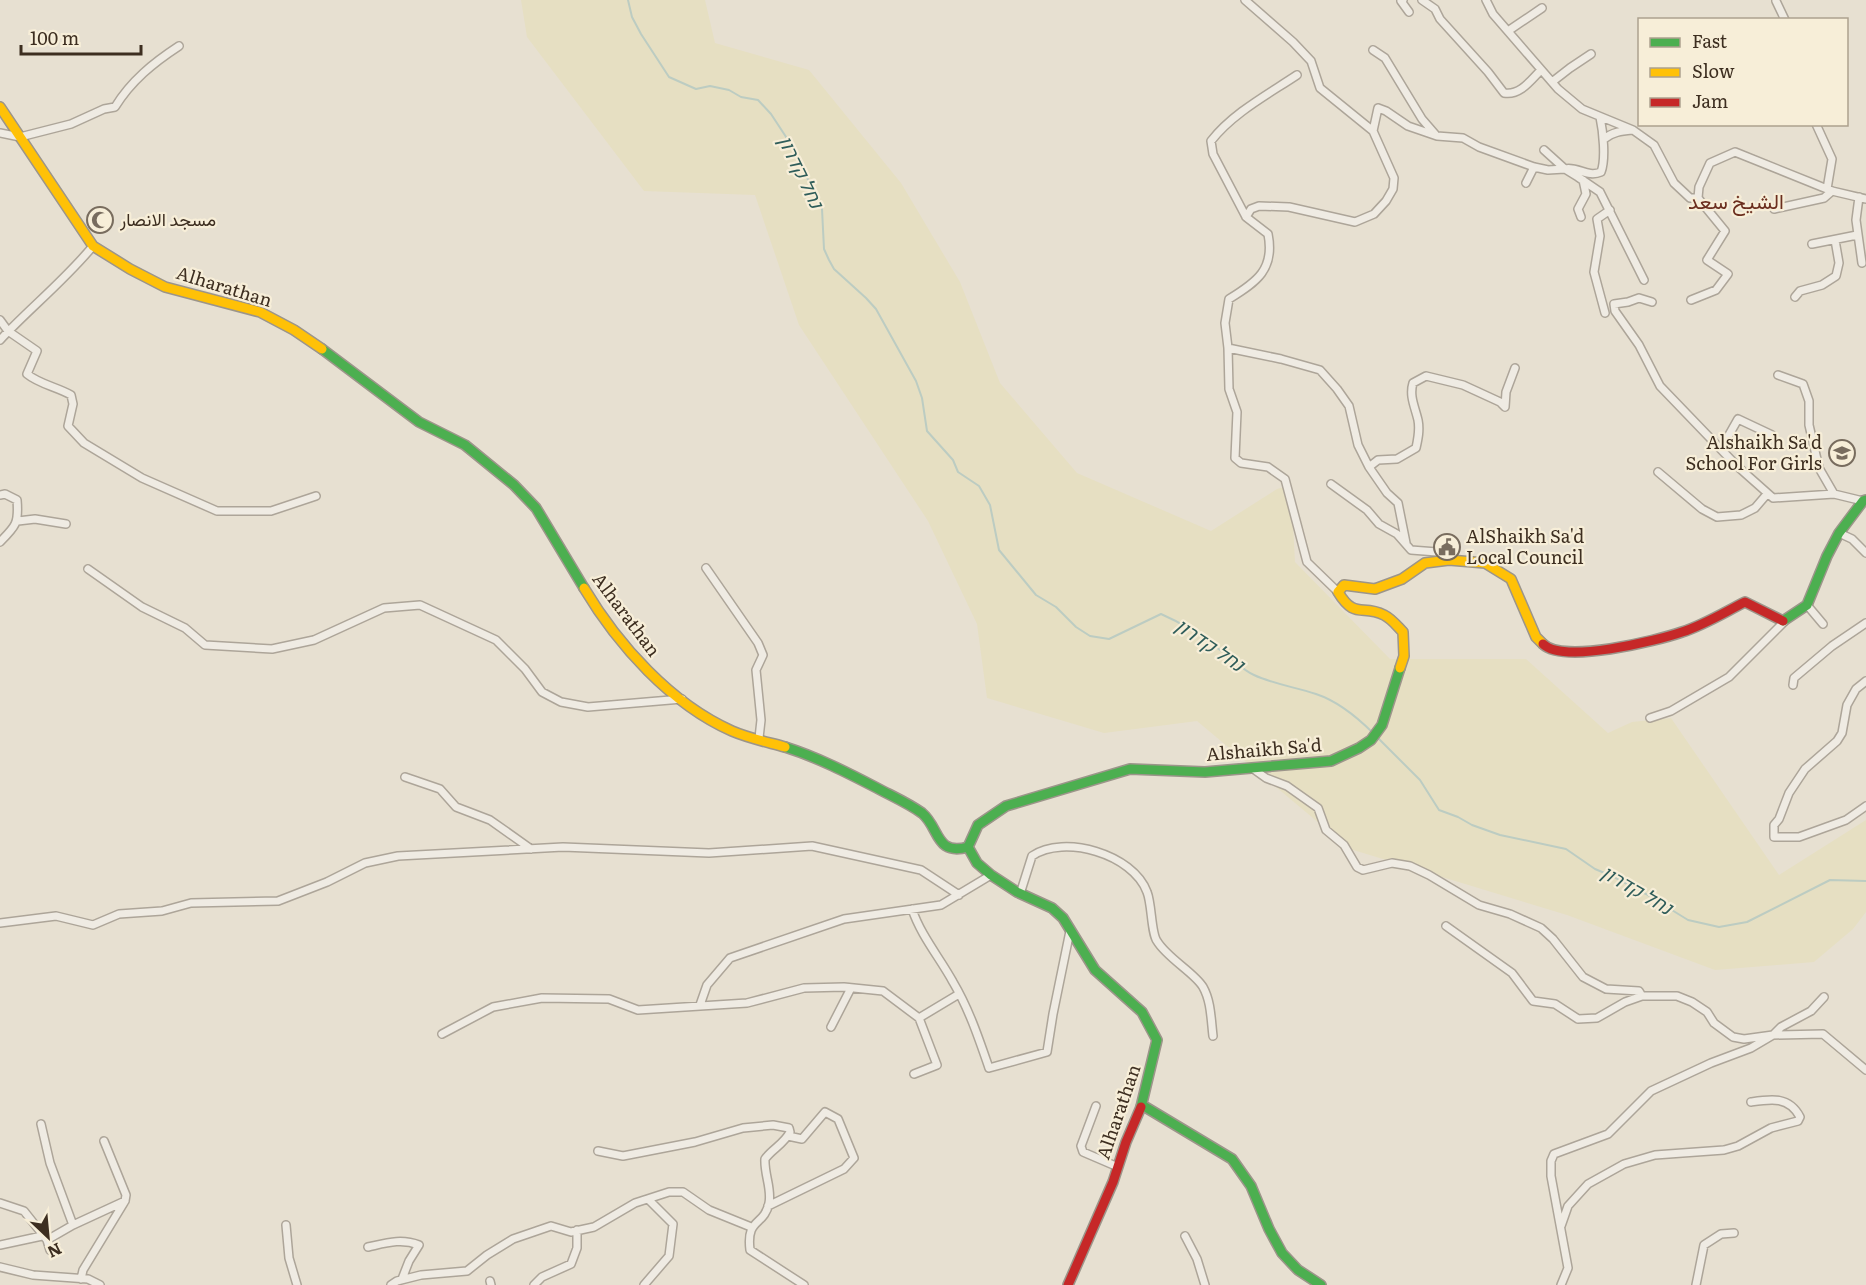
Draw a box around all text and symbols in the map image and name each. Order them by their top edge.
scale bar [21,18,141,56]
legend [1638,18,1848,126]
text: 100 m [30,24,79,51]
text: Fast [1692,27,1728,54]
text: Slow [1692,57,1735,84]
text: Jam [1692,87,1728,114]
water label: נחל קדרון [772,130,834,214]
district label: الشيخ سعد [1688,184,1784,216]
mosque icon: مسجد الانصار [85,205,115,235]
place label: مسجد الانصار [119,205,216,232]
street label: Alharathan [173,258,276,313]
place label: Alshaikh Sa'd School For Girls [1685,428,1822,476]
school or university icon: Alshaikh Sa'd School For Girls [1827,438,1857,468]
place label: AlShaikh Sa'd Local Council [1466,522,1584,570]
public building icon: AlShaikh Sa'd Local Council [1432,532,1462,562]
street label: Alharathan [587,566,668,662]
water label: נחל קדרון [1170,609,1253,679]
street label: Alshaikh Sa'd [1205,730,1323,767]
water label: נחל קדרון [1597,856,1681,922]
street label: Alharathan [1089,1060,1146,1163]
north arrow [18,1207,78,1267]
text: N [44,1238,66,1265]

